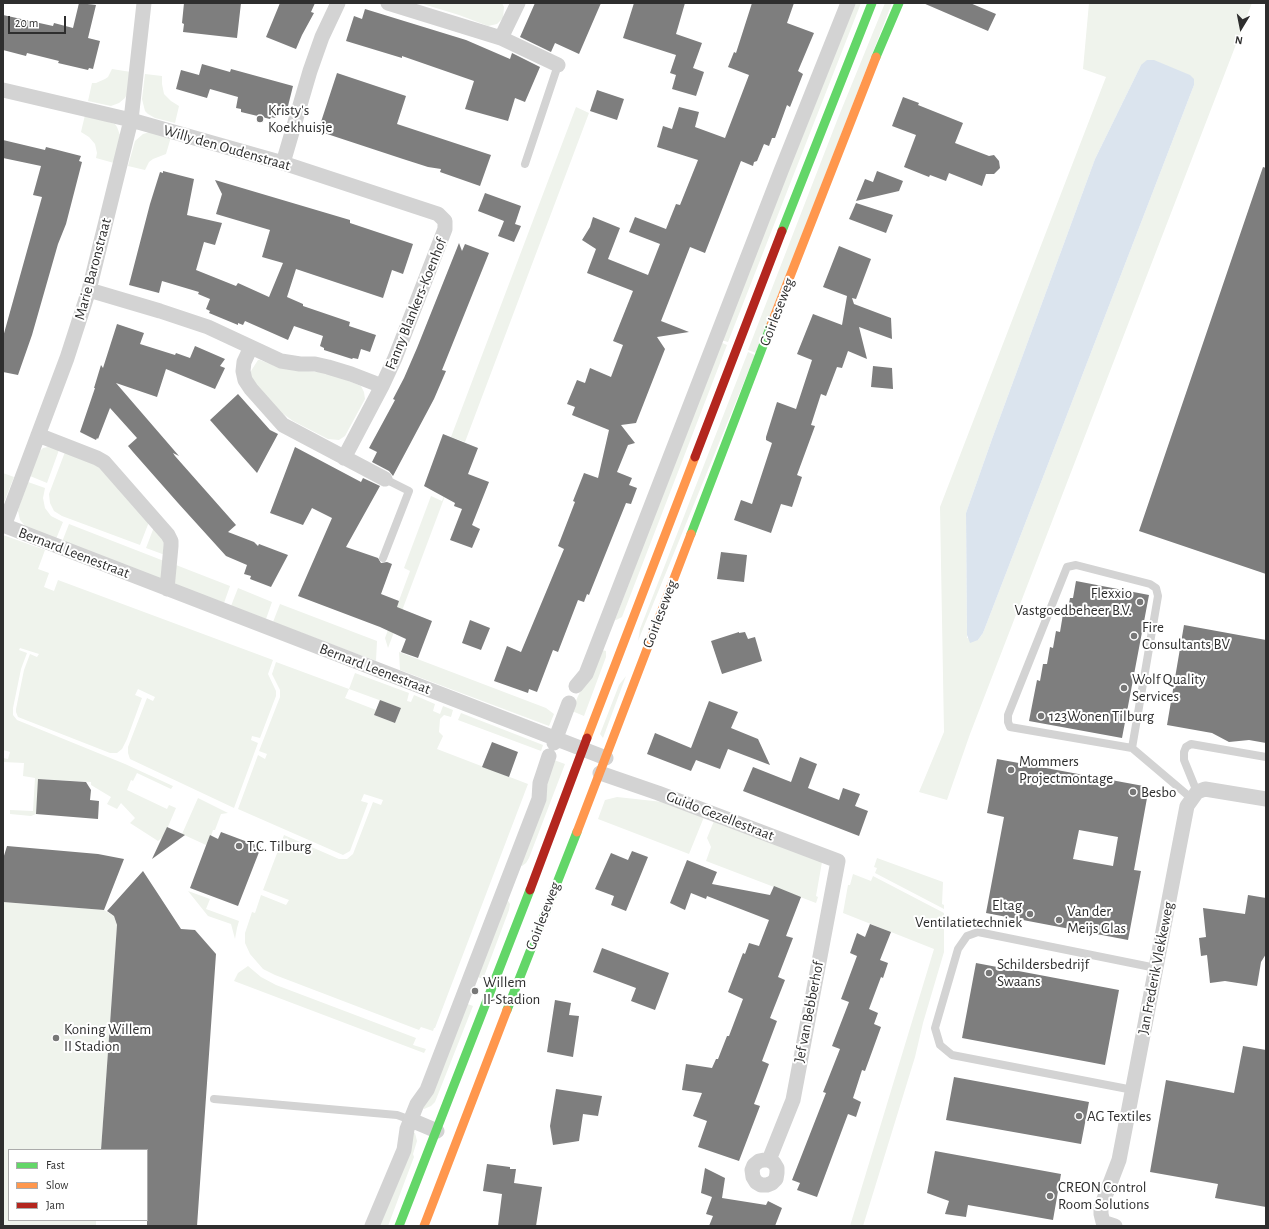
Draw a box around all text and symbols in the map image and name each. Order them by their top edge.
scale bar [10,8,68,34]
north arrow [1221,8,1261,48]
text: 20 m [15,17,38,29]
text: N [1234,34,1244,46]
place label: Kristy's Koekhuisje [268,101,332,136]
marker: Kristy's Koekhuisje [255,114,265,124]
street label: Willy den Oudenstraat [161,121,293,175]
street label: Marie Baronstraat [71,216,115,322]
street label: Fanny Blankers-Koenhof [381,236,451,372]
street label: Goirleseweg [756,275,798,349]
street label: Bernard Leenestraat [16,524,132,582]
street label: Goirleseweg [639,577,681,651]
place label: Flexxio Vastgoedbeheer B.V. [1014,584,1132,619]
marker: Flexxio Vastgoedbeheer B.V. [1135,597,1145,607]
place label: Fire Consultants BV [1142,618,1230,653]
marker: Fire Consultants BV [1129,631,1139,641]
street label: Bernard Leenestraat [317,640,433,698]
place label: Wolf Quality Services [1132,670,1206,705]
marker: Wolf Quality Services [1119,683,1129,693]
place label: 123Wonen Tilburg [1049,707,1154,725]
marker: 123Wonen Tilburg [1036,711,1046,721]
place label: Mommers Projectmontage [1019,752,1113,787]
marker: Mommers Projectmontage [1006,765,1016,775]
place label: Besbo [1141,783,1176,801]
street label: Guido Gezellestraat [664,787,776,845]
marker: Besbo [1128,787,1138,797]
place label: T.C. Tilburg [247,837,312,855]
marker: T.C. Tilburg [234,841,244,851]
street label: Goirleseweg [522,879,564,953]
place label: Eltag Ventilatietechniek [915,896,1022,931]
street label: Jan Frederik Vlekkeweg [1134,900,1178,1036]
place label: Van der Meijs Glas [1067,902,1126,937]
marker: Eltag Ventilatietechniek [1025,909,1035,919]
marker: Van der Meijs Glas [1054,915,1064,925]
place label: Schildersbedrijf Swaans [997,955,1089,990]
street label: Jef van Bebberhof [790,960,828,1064]
marker: Schildersbedrijf Swaans [984,968,994,978]
place label: Willem II-Stadion [483,973,540,1008]
marker: Willem II-Stadion [470,986,480,996]
place label: Koning Willem II Stadion [64,1020,151,1055]
marker: Koning Willem II Stadion [51,1033,61,1043]
place label: AG Textiles [1087,1107,1151,1125]
marker: AG Textiles [1074,1111,1084,1121]
legend [8,1149,148,1221]
text: Fast [46,1159,65,1171]
place label: CREON Control Room Solutions [1058,1178,1149,1213]
text: Slow [46,1179,68,1191]
marker: CREON Control Room Solutions [1045,1191,1055,1201]
text: Jam [46,1199,65,1211]

